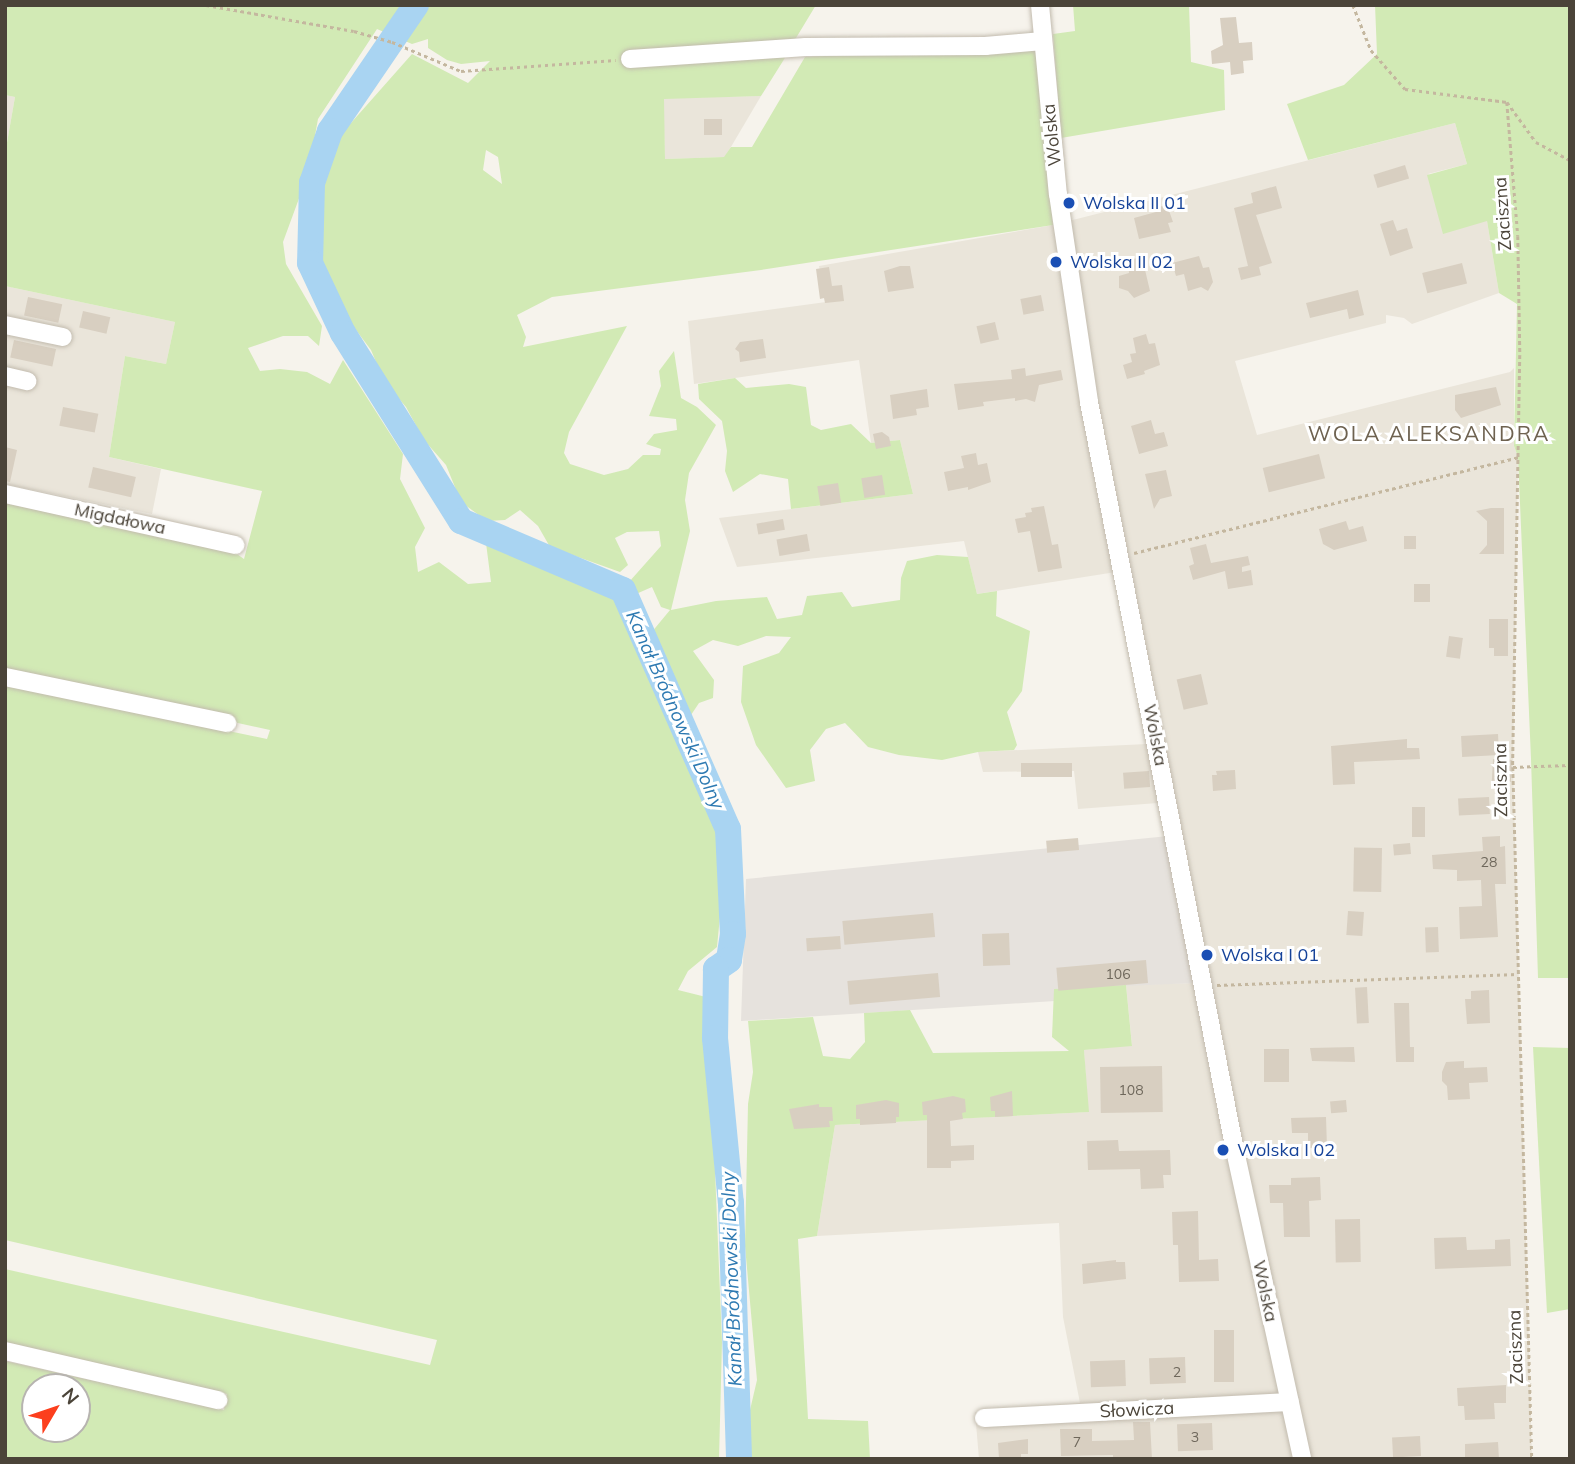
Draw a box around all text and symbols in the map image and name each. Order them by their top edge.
street label: Wolska [1038,103,1066,167]
street label: Zaciszna [1490,176,1516,252]
place label: Wolska II 01 [1083,192,1186,214]
marker: Wolska II 01 [1061,195,1077,211]
place label: Wolska II 02 [1070,251,1173,273]
marker: Wolska II 02 [1048,254,1064,270]
district label: WOLA ALEKSANDRA [1310,420,1548,446]
street label: Migdałowa [72,499,168,539]
water label: Kanał Bródnowski Dolny [621,607,729,813]
street label: Wolska [1138,702,1172,768]
street label: Zaciszna [1490,743,1512,817]
house number: 28 [1481,854,1497,870]
place label: Wolska I 01 [1221,944,1319,966]
marker: Wolska I 01 [1199,947,1215,963]
house number: 106 [1105,966,1131,982]
house number: 108 [1118,1082,1144,1098]
place label: Wolska I 02 [1237,1139,1335,1161]
marker: Wolska I 02 [1215,1142,1231,1158]
water label: Kanał Bródnowski Dolny [717,1171,747,1387]
street label: Wolska [1248,1258,1282,1324]
street label: Zaciszna [1504,1310,1528,1384]
house number: 2 [1173,1364,1181,1380]
north arrow [21,1373,91,1443]
text: N [57,1383,85,1409]
street label: Słowicza [1099,1397,1175,1423]
house number: 3 [1191,1429,1199,1445]
house number: 7 [1073,1434,1081,1450]

